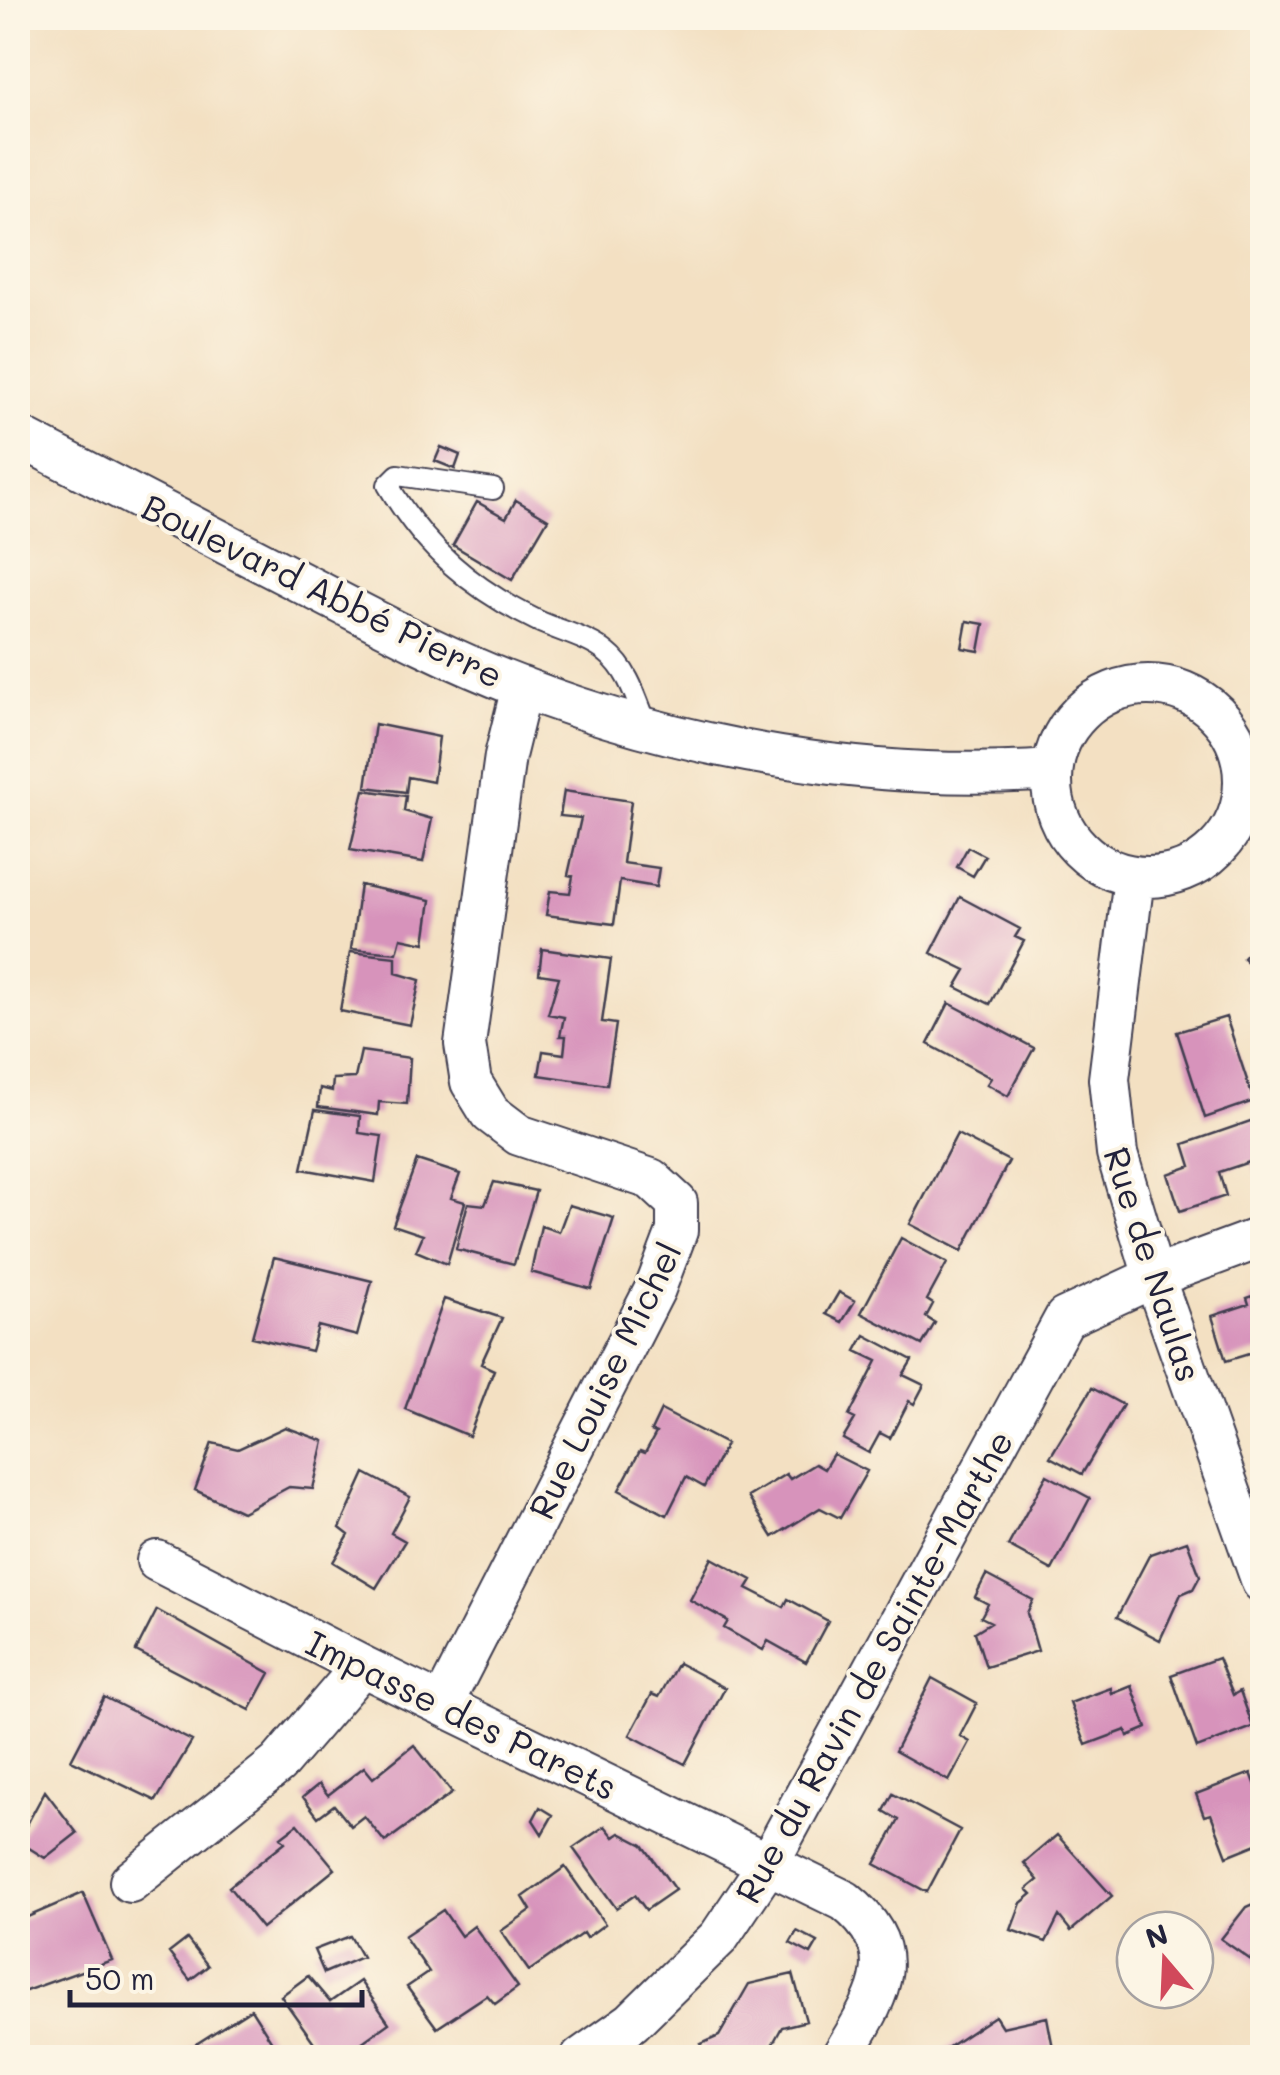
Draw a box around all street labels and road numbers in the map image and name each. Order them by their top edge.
street label: Boulevard Abbé Pierre [135,483,511,697]
street label: Rue de Naulas [1094,1141,1214,1387]
street label: Rue Louise Michel [517,1234,691,1526]
street label: Rue du Ravin de Sainte-Marthe [724,1421,1022,1911]
street label: Impasse des Parets [299,1619,625,1809]

